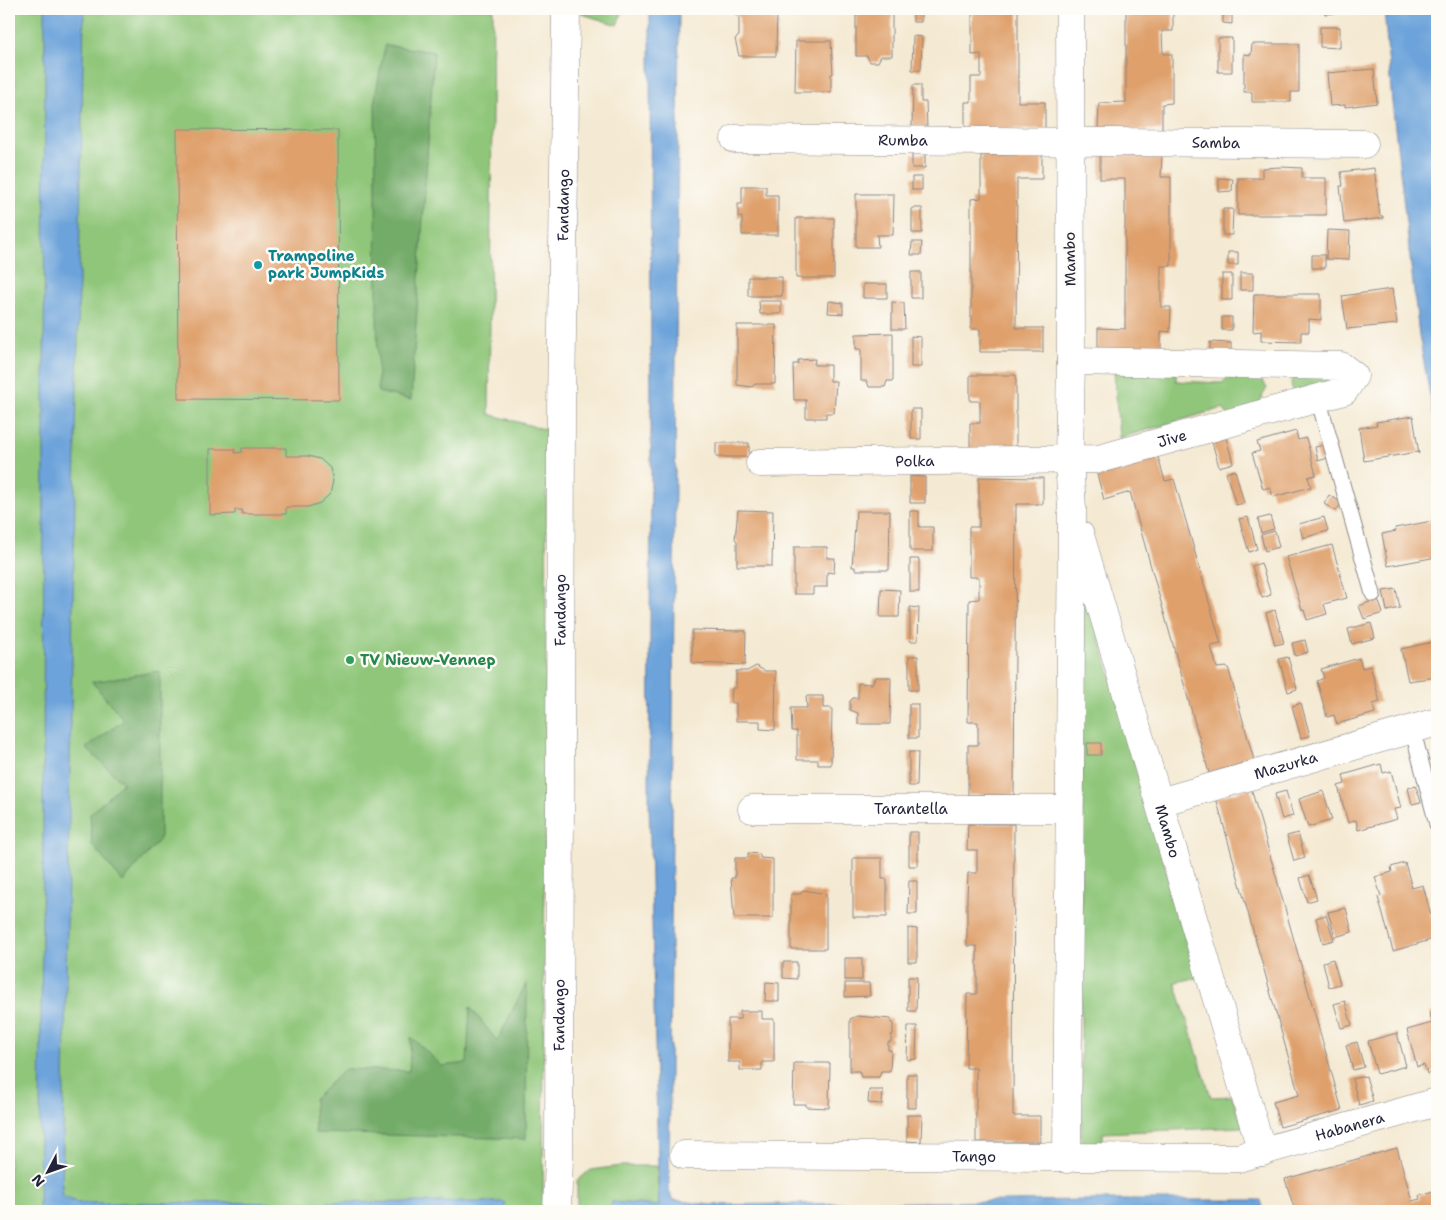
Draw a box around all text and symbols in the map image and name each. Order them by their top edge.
street label: Rumba [878,130,929,151]
street label: Samba [1192,133,1241,153]
street label: Fandango [553,169,574,241]
street label: Mambo [1060,232,1080,286]
place label: Trampoline park JumpKids [268,246,384,283]
marker: Trampoline park JumpKids [252,259,264,271]
street label: Jive [1155,425,1189,452]
street label: Polka [895,451,935,471]
street label: Fandango [550,574,571,646]
place label: TV Nieuw-Vennep [360,650,496,670]
marker: TV Nieuw-Vennep [344,654,356,666]
street label: Mazurka [1252,747,1320,784]
street label: Tarantella [874,799,949,819]
street label: Mambo [1150,802,1185,860]
street label: Fandango [549,979,569,1051]
street label: Habanera [1313,1107,1387,1146]
street label: Tango [952,1146,996,1167]
north arrow [22,1148,72,1198]
text: N [28,1170,49,1191]

